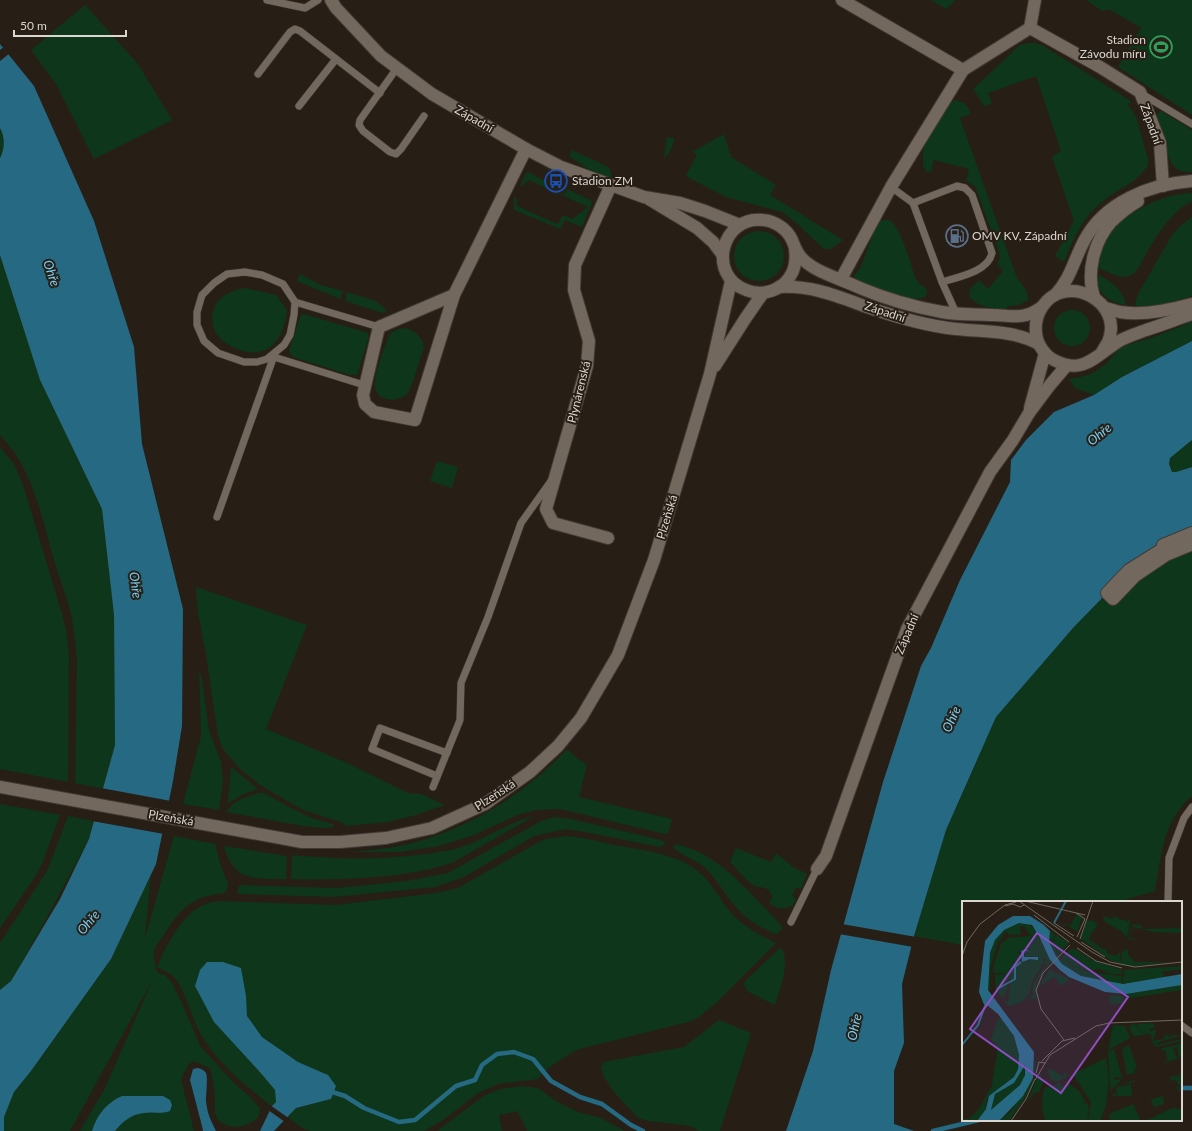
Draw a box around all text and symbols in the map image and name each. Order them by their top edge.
scale bar [14,12,126,38]
text: 50 m [20,18,47,33]
place label: Stadion Závodu míru [1080,32,1146,61]
sports icon: Stadion Závodu míru [1148,34,1174,60]
street label: Západní [1137,101,1166,147]
street label: Západní [452,102,497,136]
bus stop icon: Stadion ZM [543,168,569,194]
place label: Stadion ZM [572,173,633,188]
fuel station icon: OMV KV, Západní [944,223,970,249]
place label: OMV KV, Západní [972,228,1068,243]
water label: Ohře [40,258,64,288]
street label: Západní [863,298,909,326]
street label: Plynárenská [564,359,593,424]
water label: Ohře [1084,419,1114,449]
street label: Plzeňská [653,493,680,541]
water label: Ohře [126,571,146,599]
street label: Západní [891,610,922,656]
water label: Ohře [938,703,964,735]
street label: Plzeňská [472,776,518,813]
street label: Plzeňská [147,806,195,829]
inset map [962,901,1182,1121]
water label: Ohře [73,907,103,937]
water label: Ohře [843,1012,865,1042]

